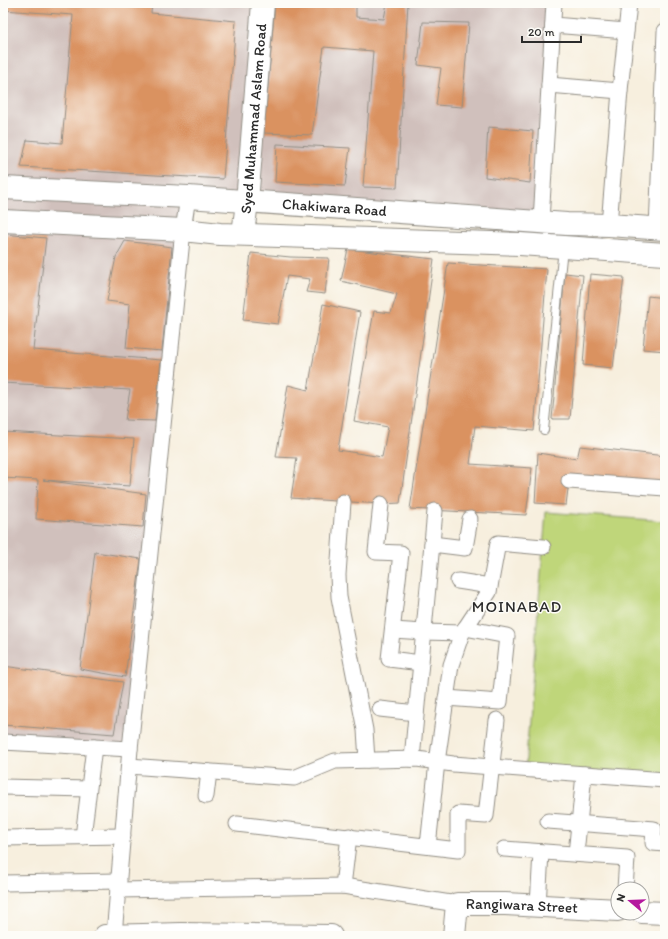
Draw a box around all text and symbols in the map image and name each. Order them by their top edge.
scale bar [522,18,581,44]
street label: Syed Muhammad Aslam Road [237,22,270,215]
text: 20 m [528,25,555,39]
street label: Chakiwara Road [282,195,387,220]
district label: MOINABAD [472,597,562,616]
north arrow [610,881,650,921]
text: N [614,892,628,904]
street label: Rangiwara Street [466,895,579,917]

